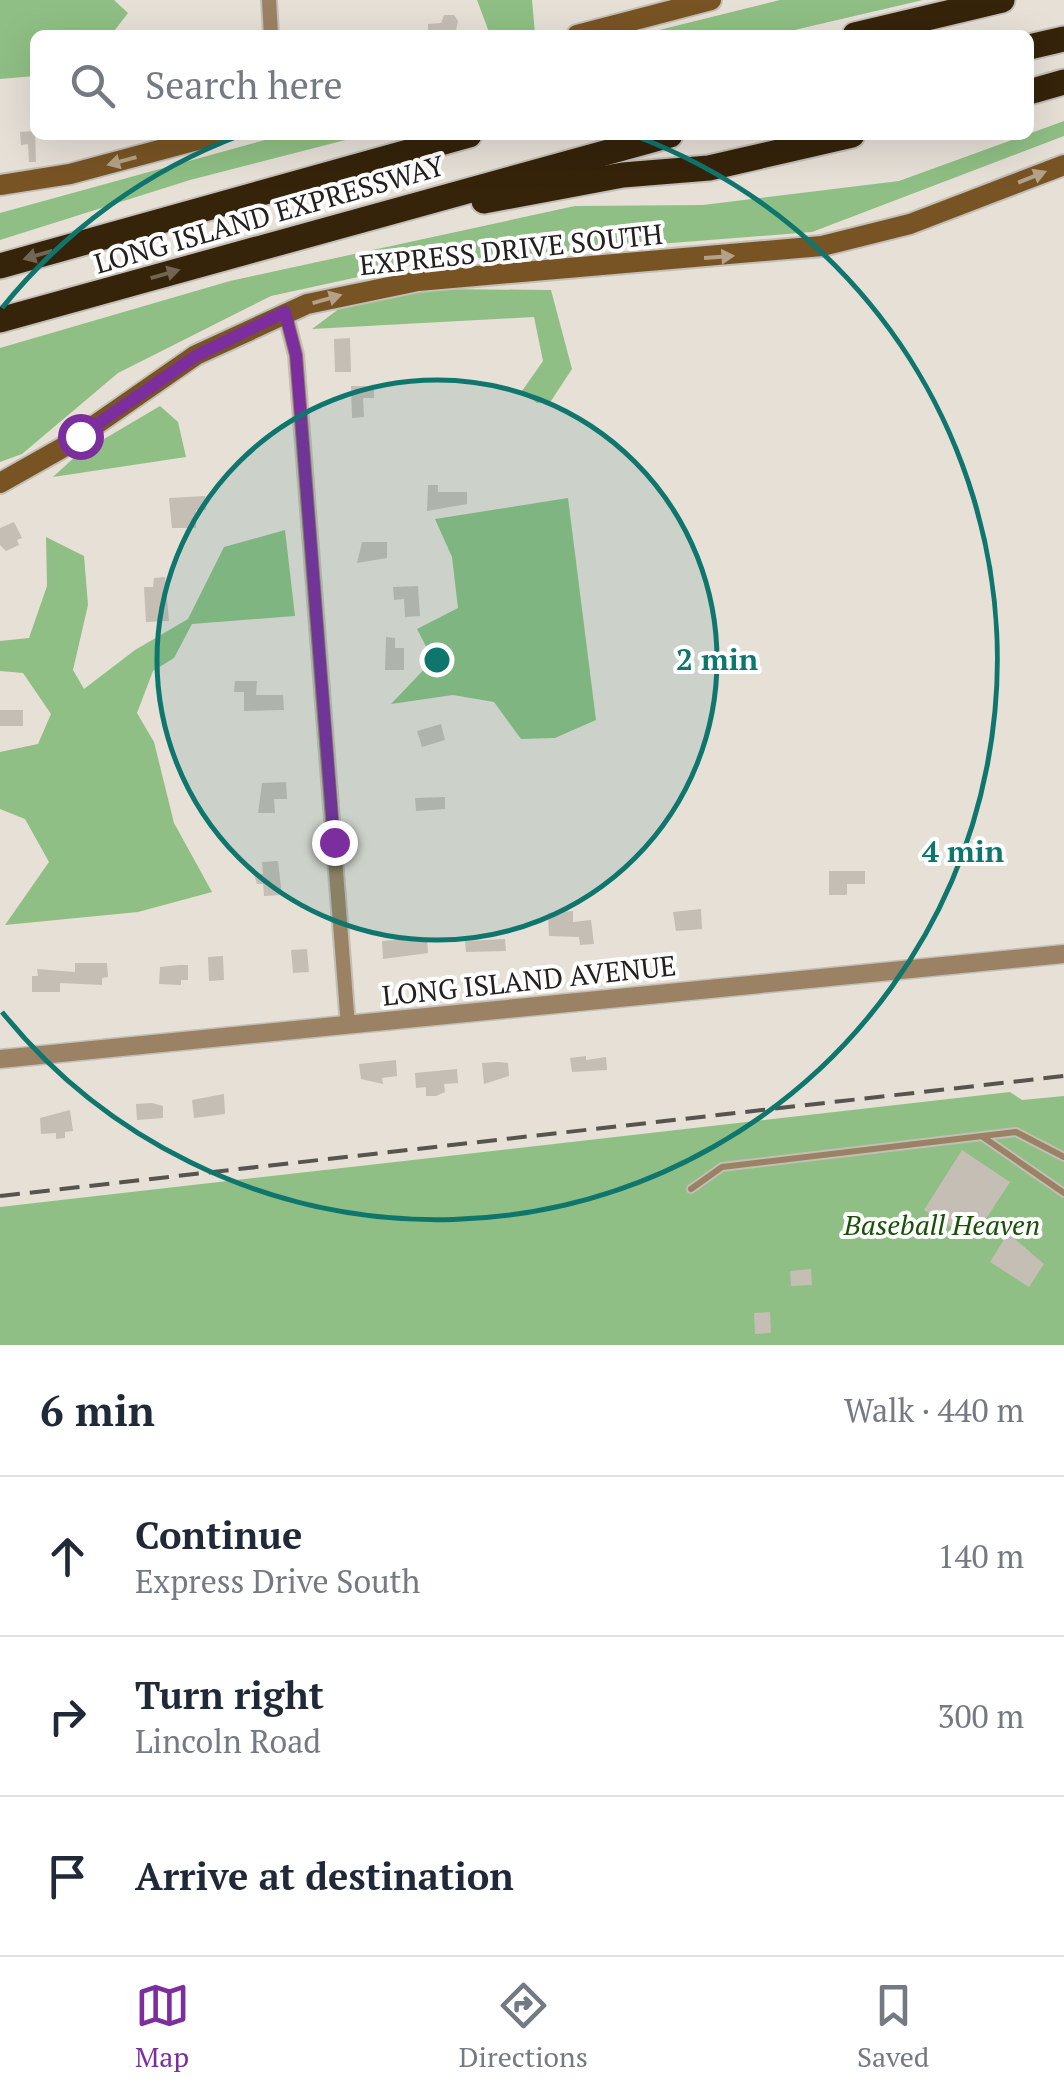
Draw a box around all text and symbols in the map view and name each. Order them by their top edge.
search box [30,30,1034,140]
icon: search [65,58,120,113]
text: Search here [145,60,343,110]
street label: LONG ISLAND EXPRESSWAY [90,146,449,282]
one-way arrow [106,153,137,169]
one-way arrow [1017,169,1047,185]
street label: EXPRESS DRIVE SOUTH [358,215,664,283]
one-way arrow [22,248,53,264]
one-way arrow [704,249,736,265]
one-way arrow [150,265,181,281]
one-way arrow [312,290,343,306]
route start [58,414,104,460]
text: 2 min [676,639,758,679]
centre of rings [419,642,455,678]
route end [312,820,358,866]
text: 4 min [922,831,1004,871]
street label: LONG ISLAND AVENUE [380,946,678,1014]
park label: Baseball Heaven [843,1206,1040,1243]
text: 6 min [40,1382,155,1438]
text: Walk · 440 m [844,1389,1024,1431]
text: Continue [135,1510,302,1560]
icon: ahead [40,1529,95,1584]
text: 140 m [937,1535,1024,1577]
text: Express Drive South [135,1560,420,1602]
text: Turn right [135,1670,324,1720]
icon: right [40,1689,95,1744]
text: 300 m [937,1695,1024,1737]
text: Lincoln Road [135,1720,321,1762]
icon: arrive [40,1849,95,1904]
text: Arrive at destination [135,1851,514,1901]
tab: Map [135,1978,190,2075]
tab: Directions [459,1978,588,2075]
tab: Saved [857,1978,929,2075]

